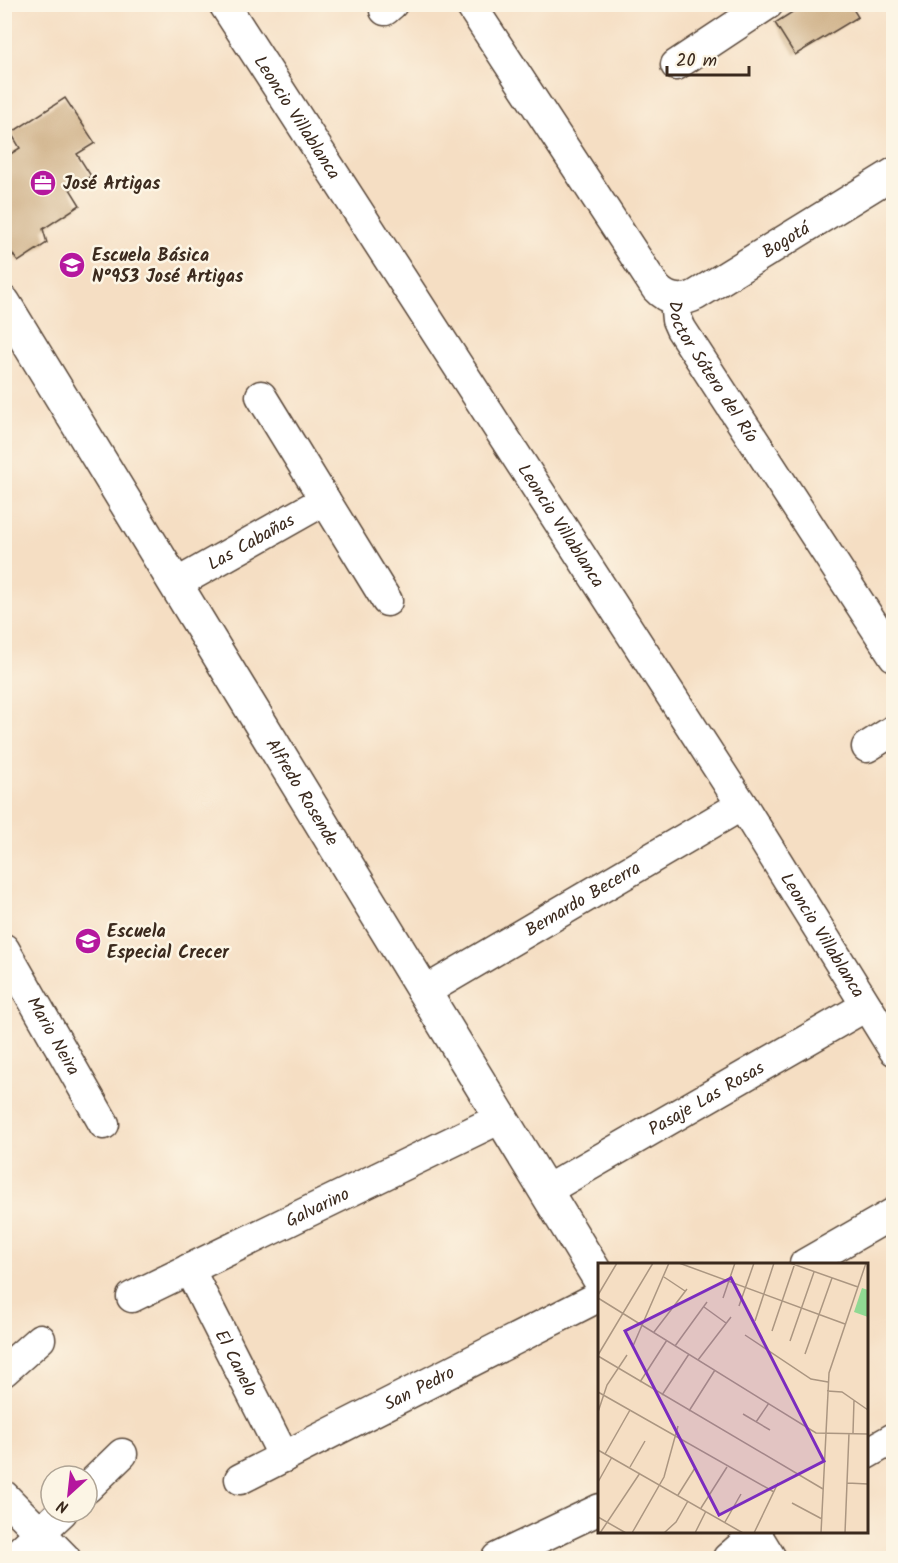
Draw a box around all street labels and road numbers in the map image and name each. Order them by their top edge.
street label: Leoncio Villablanca [245,50,347,186]
street label: Bogotá [757,214,817,267]
street label: Doctor Sótero del Río [659,300,764,449]
street label: Leoncio Villablanca [509,458,611,594]
street label: Las Cabañas [203,507,301,579]
street label: Alfredo Rosende [257,733,345,852]
street label: Bernardo Becerra [520,855,647,945]
street label: Leoncio Villablanca [771,867,871,1004]
street label: Mario Neira [18,991,87,1082]
street label: Pasaje Las Rosas [643,1054,771,1144]
street label: Galvarino [281,1181,355,1236]
street label: El Canelo [206,1325,264,1402]
street label: San Pedro [379,1359,460,1419]

